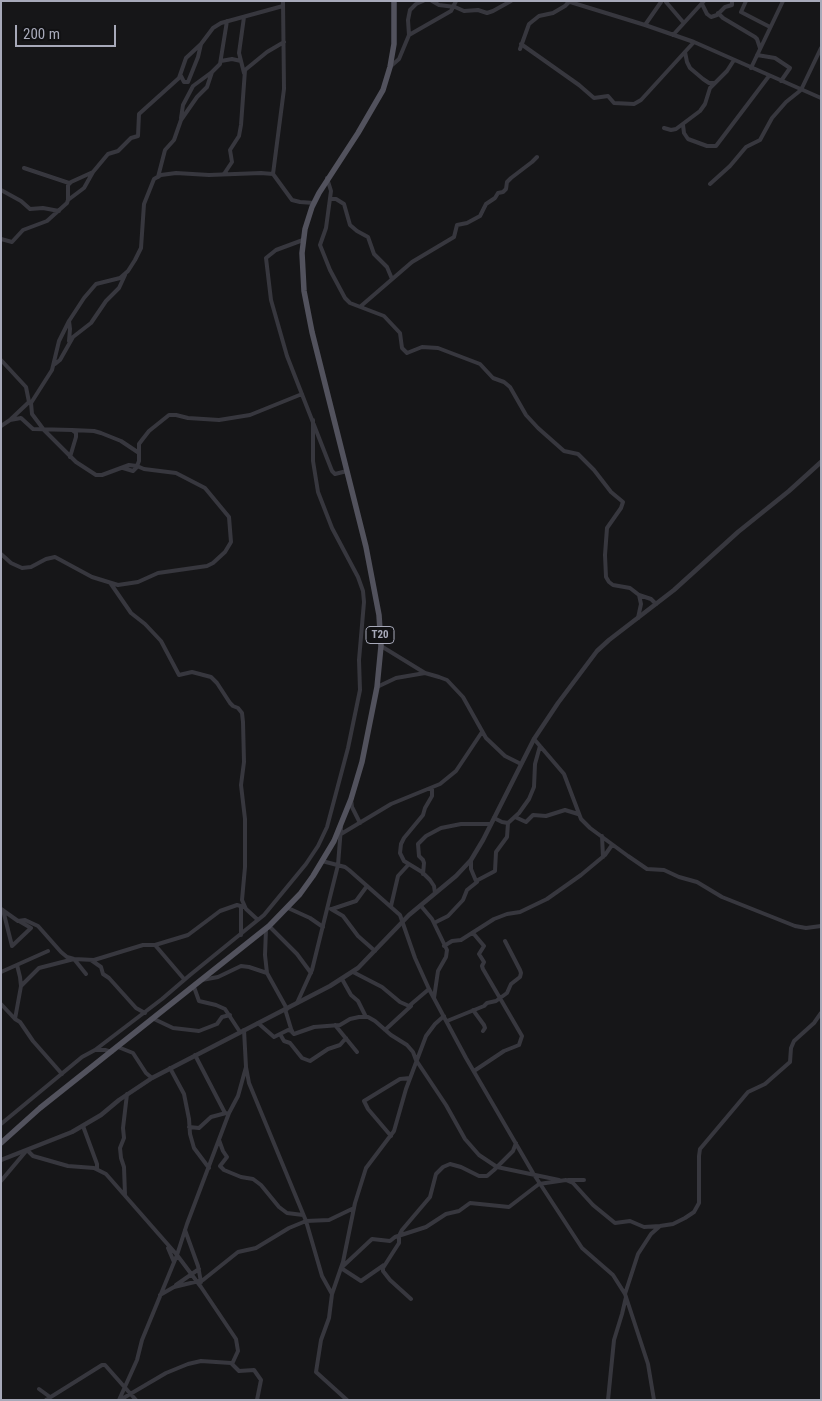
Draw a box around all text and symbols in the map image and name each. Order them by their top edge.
scale bar [18,15,119,47]
text: 200 m [23,25,60,43]
road number: T20 [366,626,394,644]

